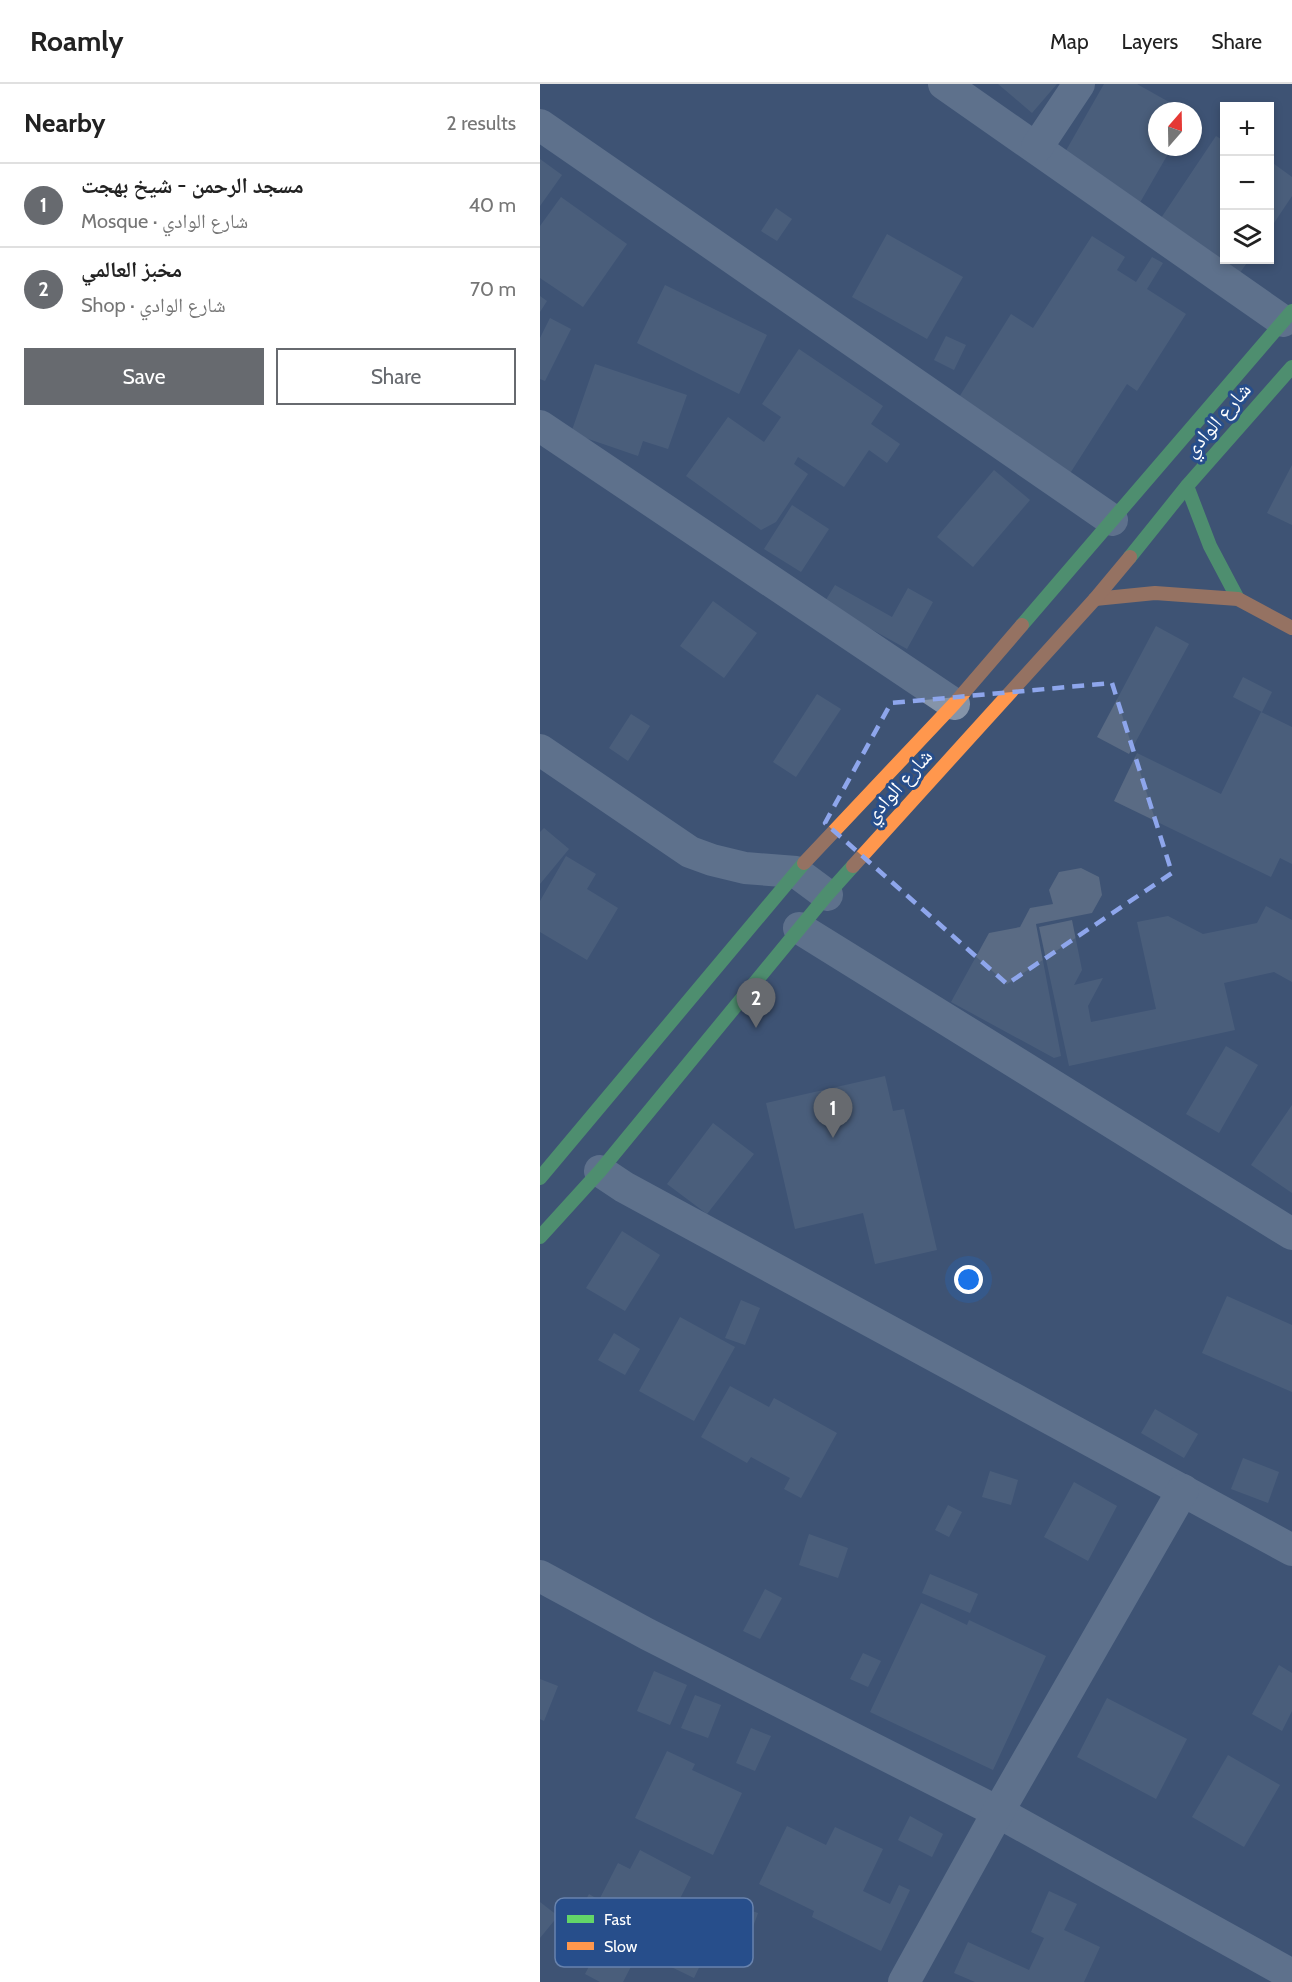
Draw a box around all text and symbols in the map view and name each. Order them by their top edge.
text: Roamly [30,24,124,58]
text: Map [1050,29,1089,54]
text: Layers [1122,29,1178,54]
text: Share [1211,29,1262,54]
north arrow [1148,102,1202,156]
map controls [1220,102,1274,264]
button: + [1220,102,1274,156]
text: Nearby [24,107,105,139]
text: 2 results [446,111,516,135]
button: − [1220,156,1274,210]
text: مسجد الرحمن - شيخ بهجت [81,172,304,199]
text: 1 [40,193,47,217]
text: 40 m [468,193,516,217]
text: Mosque · شارع الوادي [81,209,248,233]
button: layers [1220,210,1274,264]
text: مخبز العالمي [81,256,182,283]
text: 2 [38,277,49,301]
text: 70 m [470,277,516,301]
text: Shop · شارع الوادي [81,293,226,317]
button: Save [24,348,264,405]
button: Share [276,348,516,405]
street label: شارع الوادي [1177,377,1259,465]
street label: شارع الوادي [858,744,940,831]
pin: 2 [736,978,776,1028]
pin: 1 [814,1088,852,1138]
your location [954,1265,983,1294]
legend [555,1898,753,1967]
text: Fast [604,1910,632,1929]
text: Slow [604,1937,638,1956]

